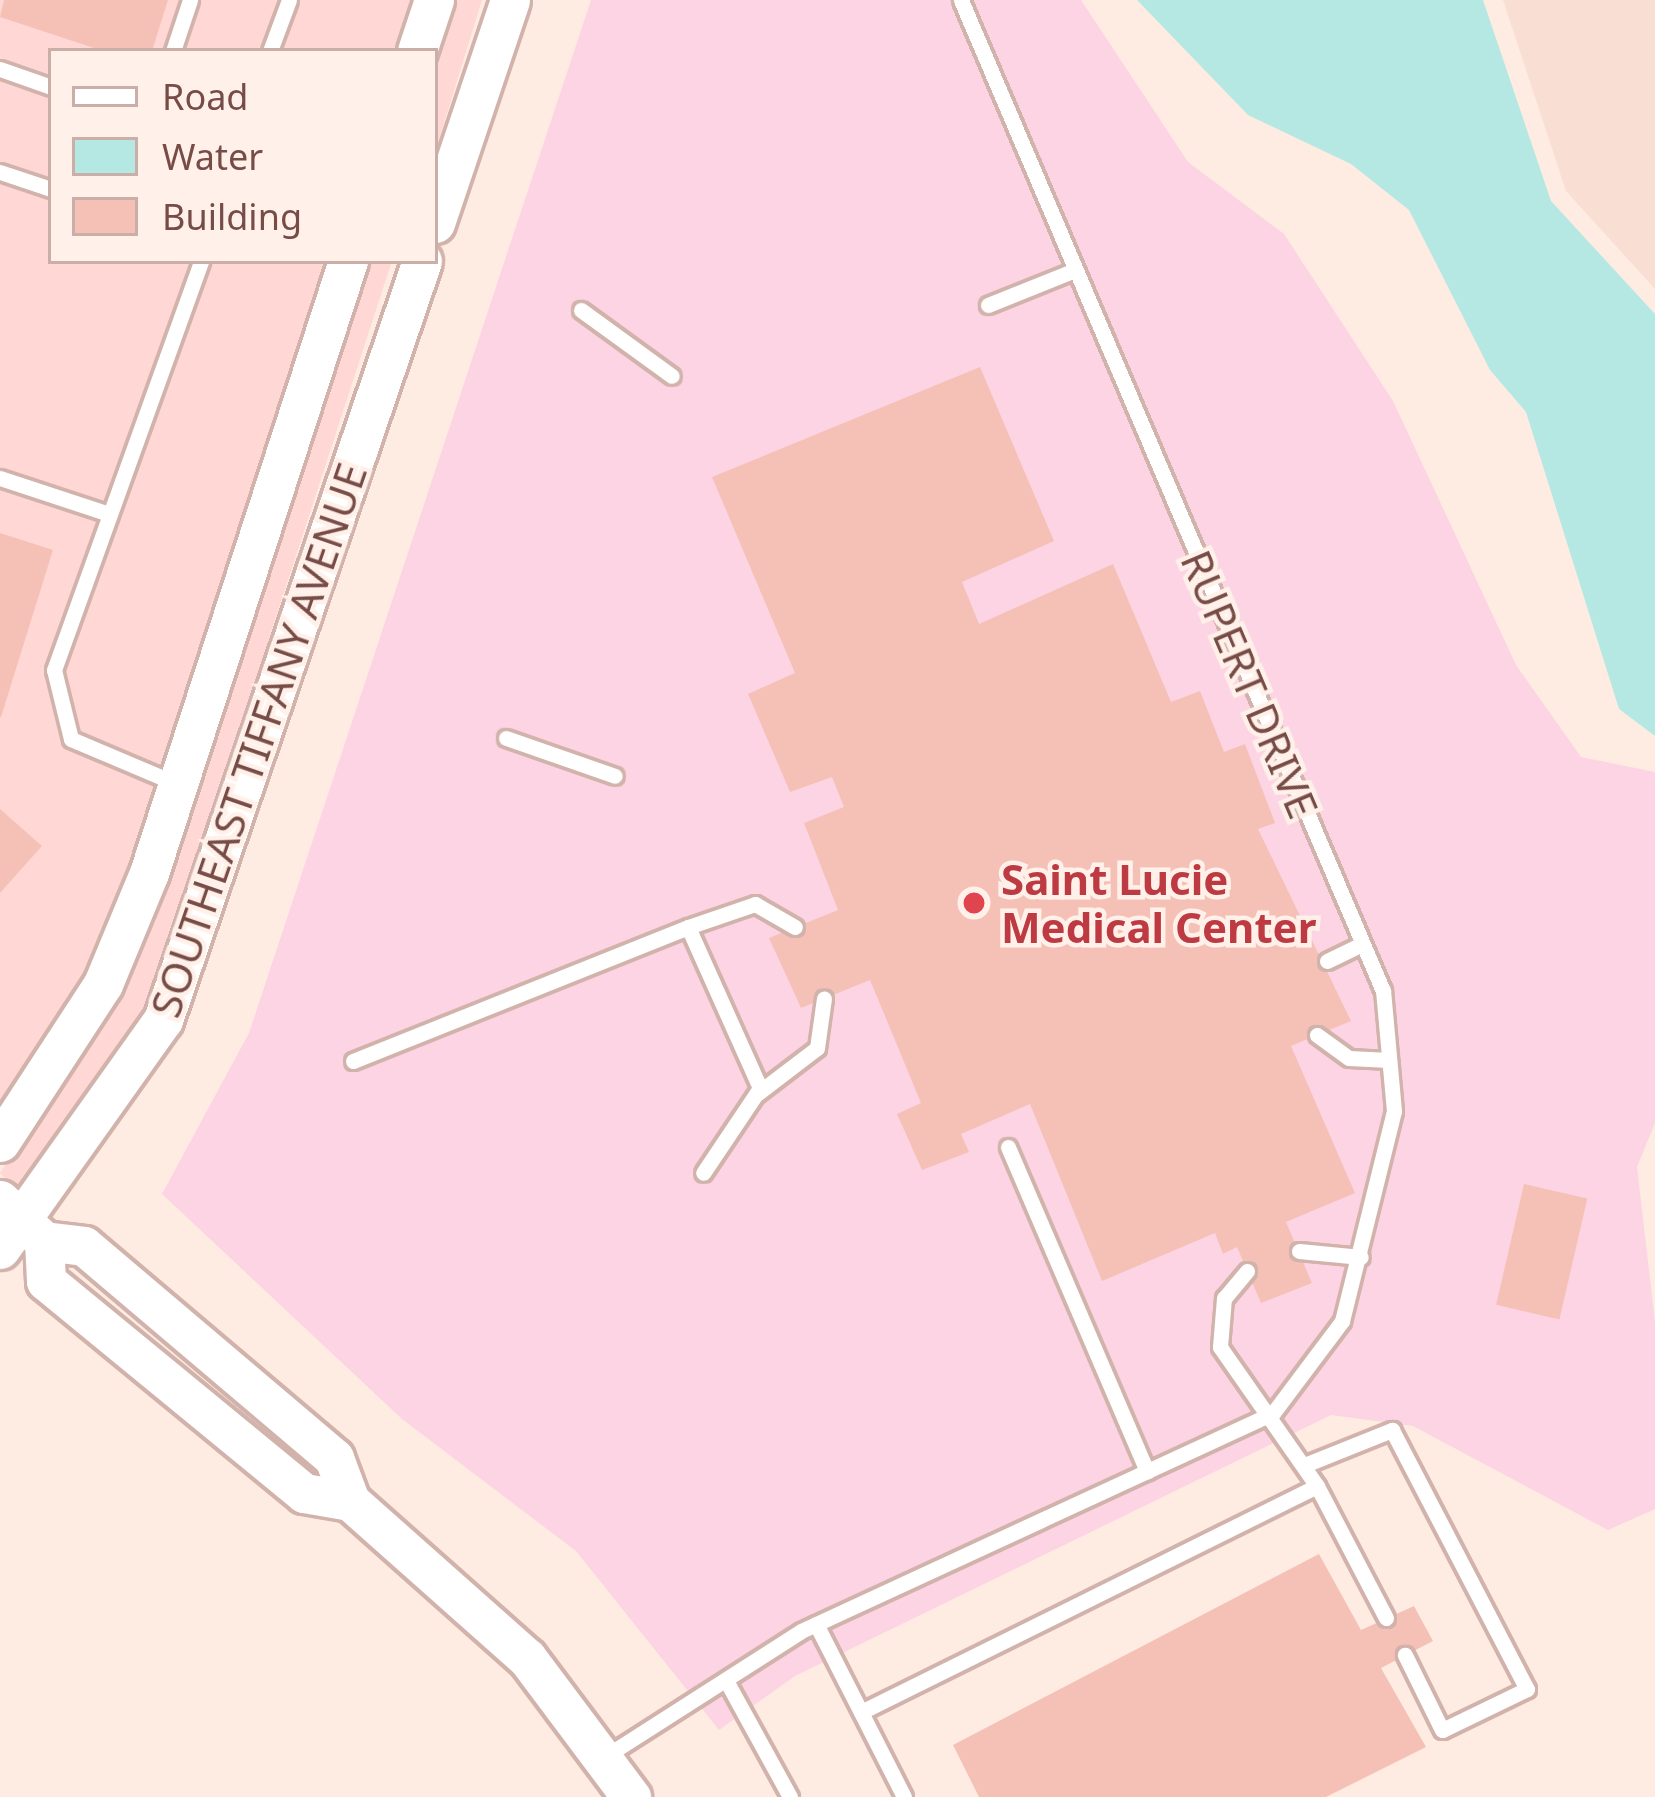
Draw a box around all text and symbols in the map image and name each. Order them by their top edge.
legend [48,48,438,264]
text: Road [162,72,249,121]
text: Water [162,132,263,181]
text: Building [162,192,302,241]
street label: SOUTHEAST TIFFANY AVENUE [139,457,377,1023]
street label: RUPERT DRIVE [1171,543,1329,825]
place label: Saint Lucie Medical Center [1001,854,1316,952]
marker: Saint Lucie Medical Center [958,887,990,919]

